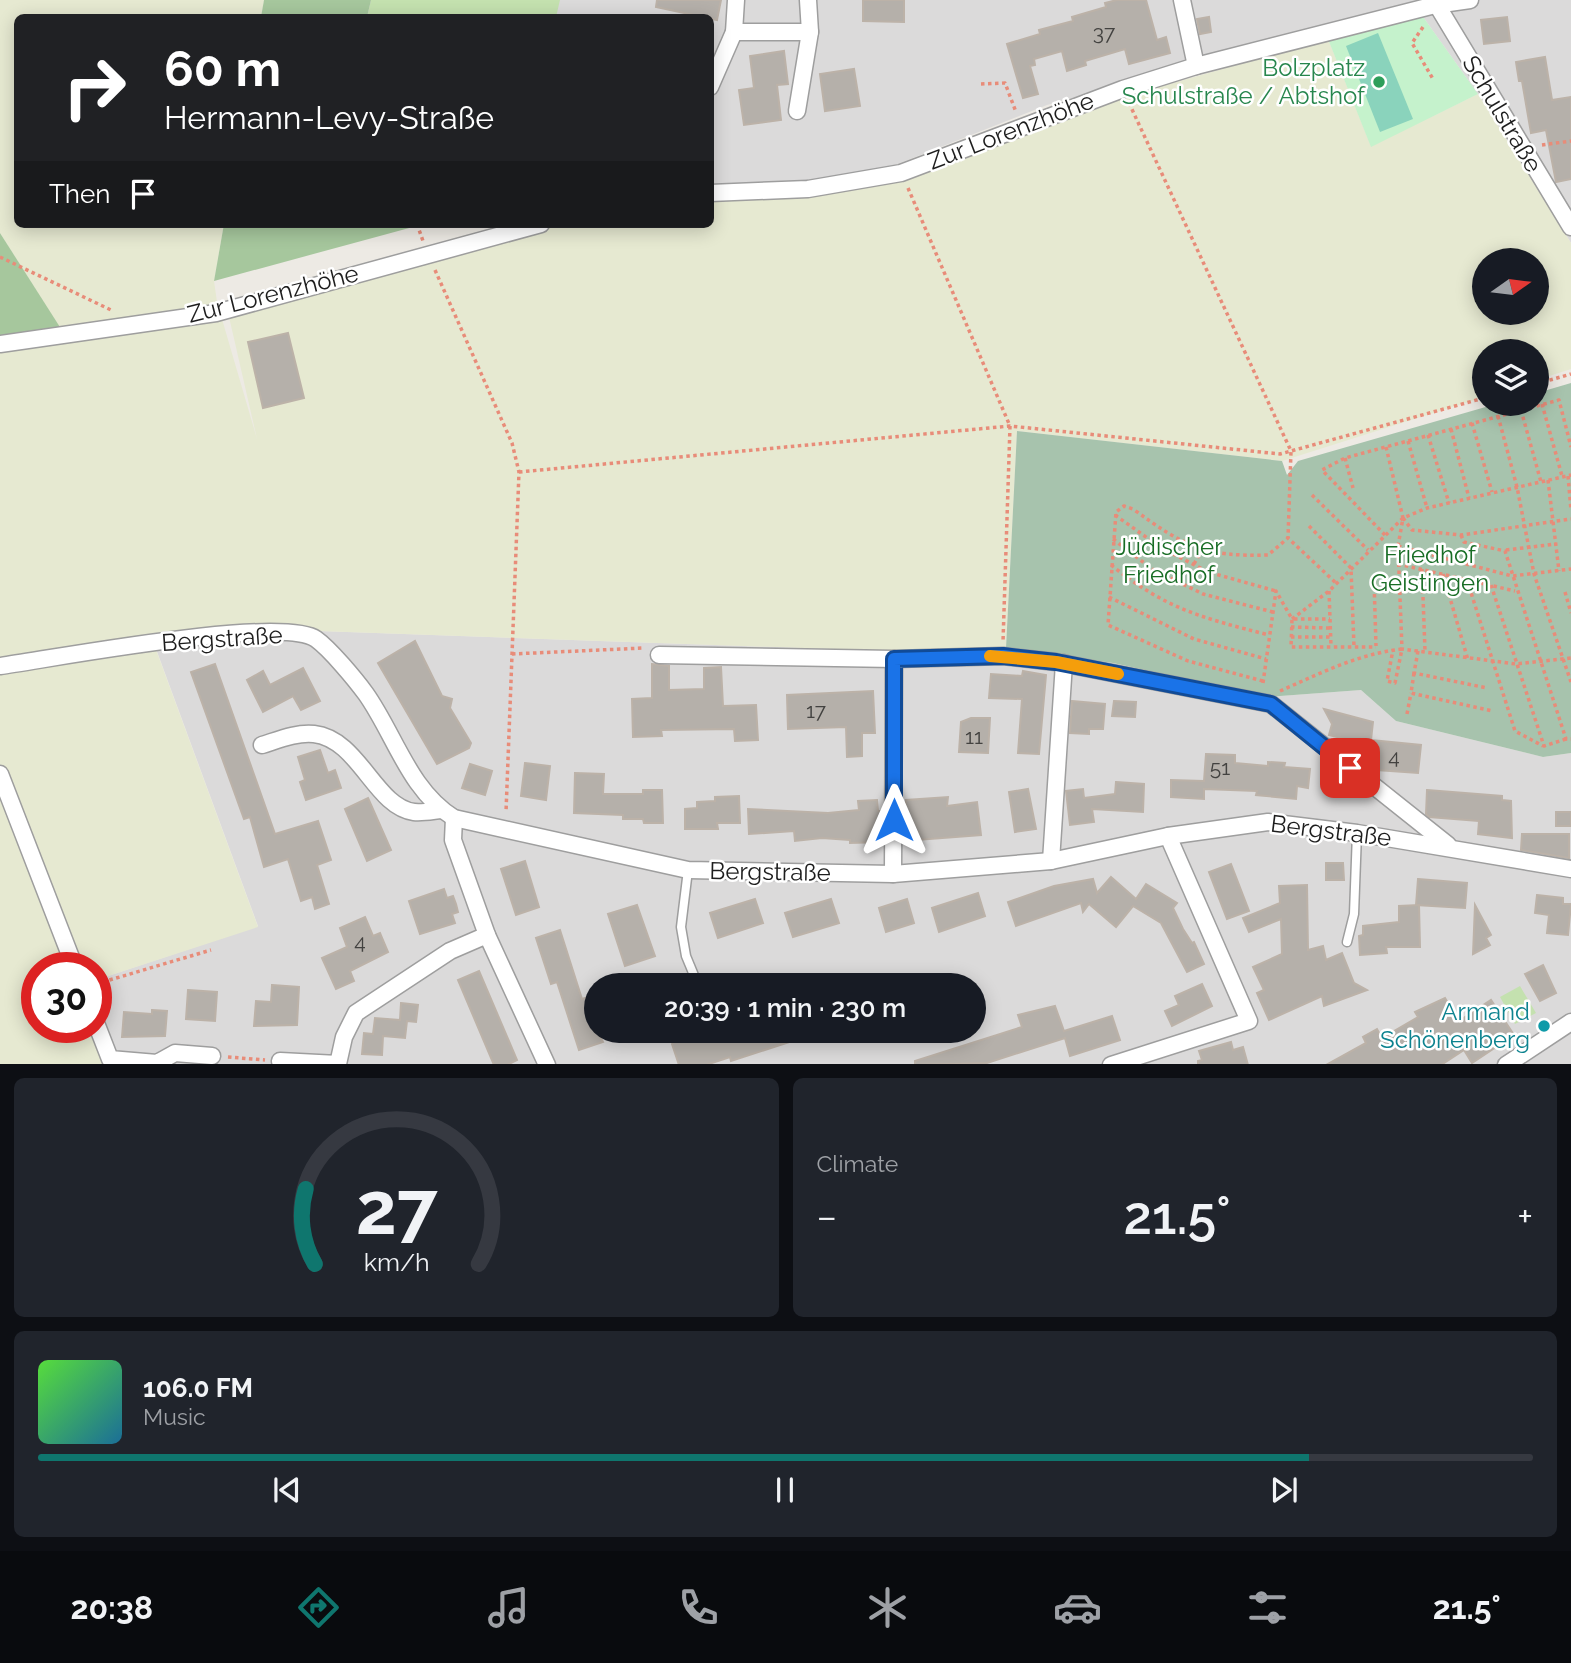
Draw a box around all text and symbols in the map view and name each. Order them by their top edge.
house number: 37 [1093,20,1116,45]
text: 60 m [164,40,281,97]
icon: right [49,42,140,133]
street label: Schulstraße [1456,50,1549,177]
place label: Bolzplatz Schulstraße / Abtshof [1122,53,1366,110]
marker: Bolzplatz Schulstraße / Abtshof [1371,74,1387,90]
street label: Zur Lorenzhöhe [924,86,1098,175]
text: Hermann-Levy-Straße [164,99,494,136]
icon: arrive [124,175,162,213]
text: Then [49,179,110,209]
north arrow [1472,248,1549,326]
map controls [1472,248,1549,416]
street label: Zur Lorenzhöhe [184,258,361,329]
button: layers [1472,339,1549,416]
park label: Jüdischer Friedhof [1115,532,1223,589]
park label: Friedhof Geistingen [1371,540,1489,597]
street label: Bergstraße [160,620,284,657]
house number: 17 [806,698,827,723]
house number: 11 [965,724,983,749]
pin [1320,738,1380,798]
house number: 4 [1388,744,1400,769]
icon: arrive [1331,749,1369,787]
house number: 51 [1210,755,1230,780]
position arrow [857,783,931,857]
street label: Bergstraße [1269,809,1393,852]
street label: Bergstraße [709,856,831,887]
house number: 4 [354,929,366,954]
speed limit sign: 30 [21,952,112,1043]
text: 20:39 · 1 min · 230 m [664,993,906,1023]
place label: Armand Schönenberg [1380,997,1530,1054]
marker: Armand Schönenberg [1536,1018,1552,1034]
text: Climate [817,1150,898,1177]
text: 27 [355,1166,437,1251]
text: 21.5° [1123,1185,1231,1246]
text: − [817,1194,837,1239]
text: + [1517,1194,1533,1239]
text: km/h [363,1246,429,1276]
text: 106.0 FM [143,1373,253,1403]
text: Music [143,1403,206,1430]
icon: previous [268,1471,306,1509]
icon: pause [766,1471,804,1509]
icon: next [1265,1471,1303,1509]
icon: directions [294,1583,343,1632]
icon: music [484,1583,533,1632]
icon: phone [674,1583,723,1632]
icon: climate [863,1583,912,1632]
icon: car [1053,1583,1102,1632]
icon: filters [1243,1583,1292,1632]
text: 20:38 [70,1589,153,1626]
text: 21.5° [1433,1589,1501,1626]

